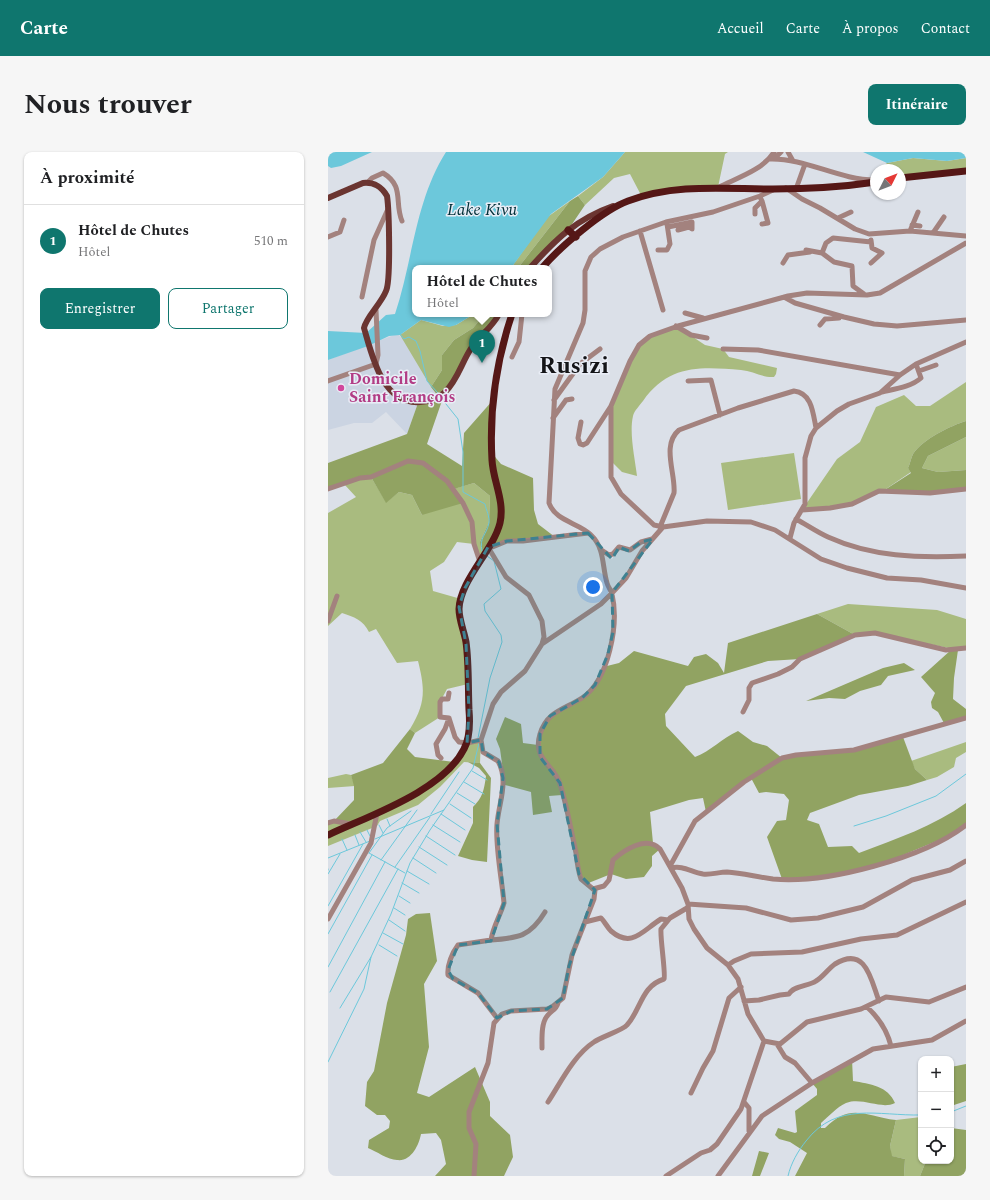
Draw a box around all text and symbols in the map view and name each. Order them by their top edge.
text: Carte [20,14,68,43]
text: Accueil [717,18,764,39]
text: Carte [786,18,820,39]
text: À propos [842,18,899,39]
text: Contact [921,18,970,39]
text: Nous trouver [24,83,192,126]
button: Itinéraire [868,84,966,125]
north arrow [870,164,906,200]
text: À proximité [40,165,135,191]
water label: Lake Kivu [447,197,517,223]
text: Hôtel de Chutes [78,219,189,242]
text: 1 [49,231,57,251]
text: 510 m [254,231,288,251]
text: Hôtel [78,242,110,262]
popup [412,265,552,317]
text: Hôtel de Chutes [427,270,537,293]
button: Enregistrer [40,288,160,329]
button: Partager [168,288,288,329]
text: Hôtel [427,293,459,313]
pin: 1 [469,330,495,363]
district label: Rusizi [539,348,609,384]
place label: Domicile Saint François [349,367,456,409]
marker: Domicile Saint François [336,383,346,393]
your location [583,577,603,597]
map controls [918,1056,954,1164]
button: + [918,1056,954,1092]
button: − [918,1092,954,1128]
button: locate [918,1128,954,1164]

